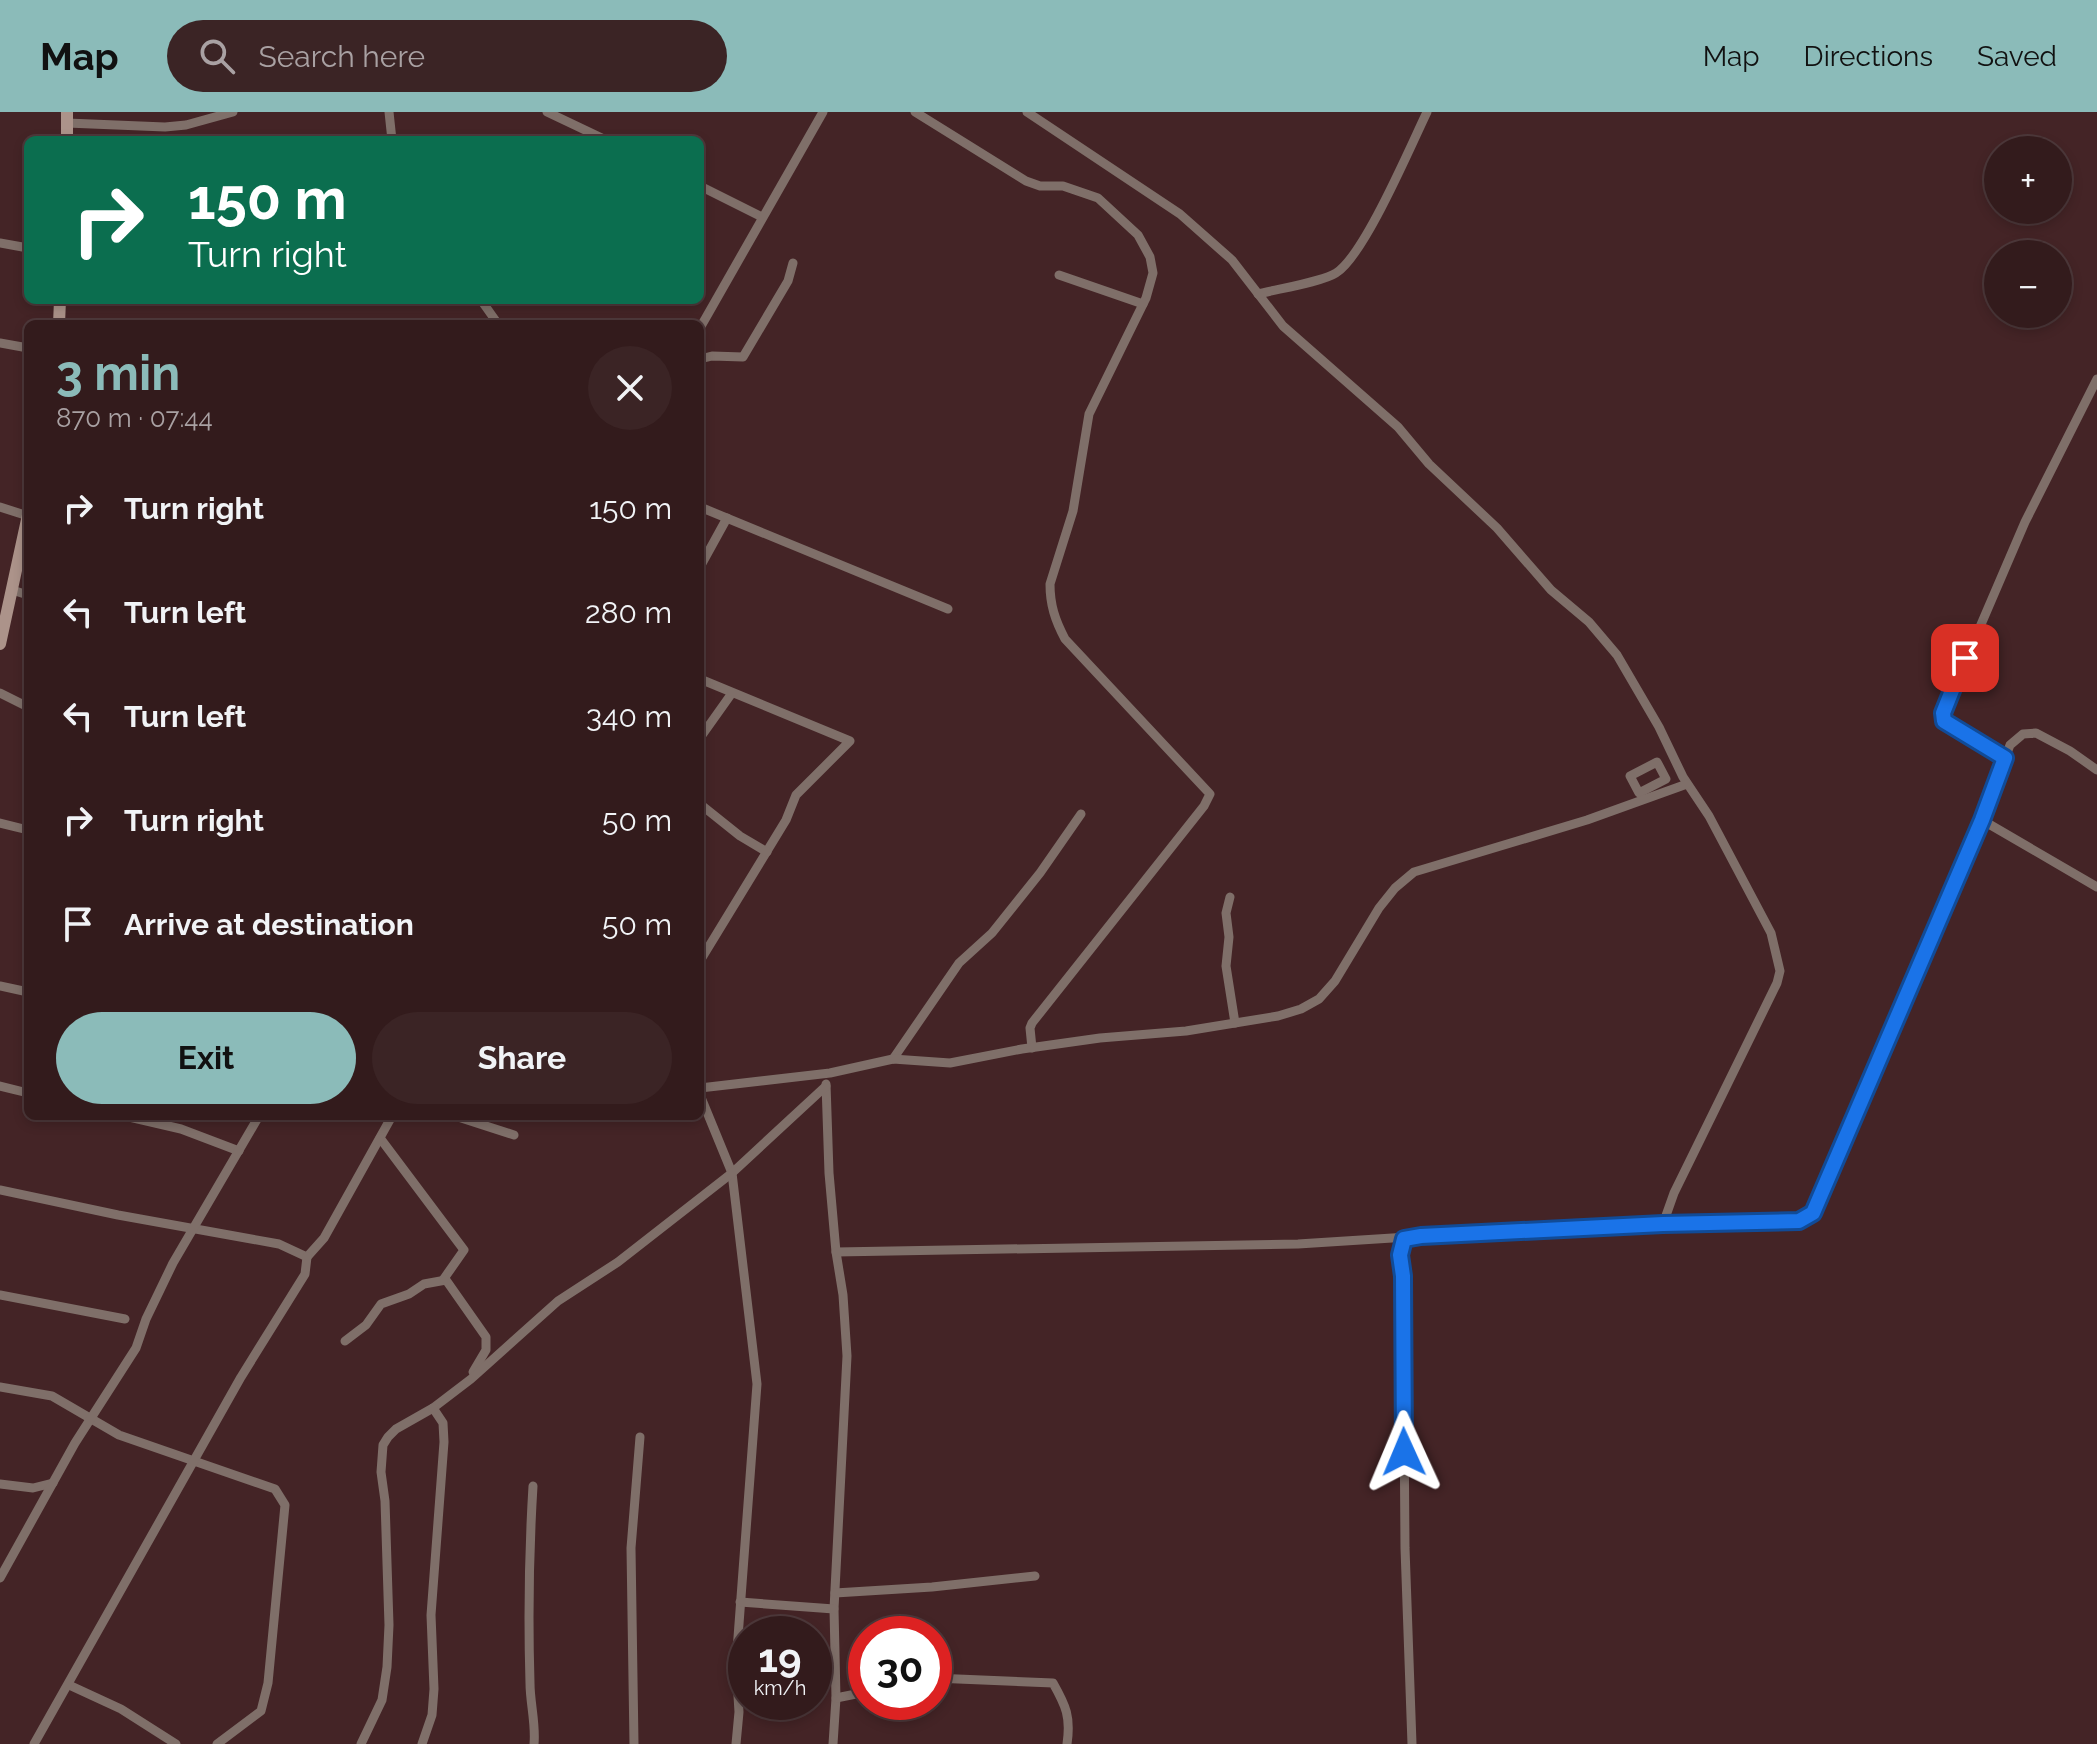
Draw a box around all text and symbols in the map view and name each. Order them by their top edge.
search box [167,20,727,92]
text: Map [40,34,119,79]
icon: search [195,34,239,78]
text: Search here [259,39,425,74]
text: Map [1703,40,1760,73]
text: Directions [1804,40,1933,73]
text: Saved [1977,40,2057,73]
map controls [1984,136,2072,328]
button: + [1984,136,2072,224]
text: 150 m [188,166,347,232]
icon: right [56,168,160,272]
text: Turn right [188,233,347,275]
button: − [1984,240,2072,328]
text: 3 min [56,345,180,401]
button: close [588,346,672,430]
text: 870 m · 07:44 [56,403,213,433]
icon: right [56,486,100,530]
text: Turn right [124,491,264,526]
text: 150 m [589,491,672,526]
icon: left [56,590,100,634]
text: Turn left [124,595,246,630]
text: 280 m [585,595,672,630]
pin [1931,624,1999,692]
icon: arrive [1943,636,1987,680]
icon: left [56,694,100,738]
text: Turn left [124,699,246,734]
text: 340 m [586,699,672,734]
icon: right [56,798,100,842]
text: Turn right [124,803,264,838]
text: 50 m [602,803,672,838]
icon: arrive [56,902,100,946]
text: Arrive at destination [124,907,414,942]
text: 50 m [602,907,672,942]
button: Exit [56,1012,356,1104]
button: Share [372,1012,672,1104]
position arrow [1362,1410,1446,1494]
speed limit sign: 30 [848,1616,952,1720]
text: 19 [758,1634,802,1681]
text: km/h [754,1676,806,1700]

